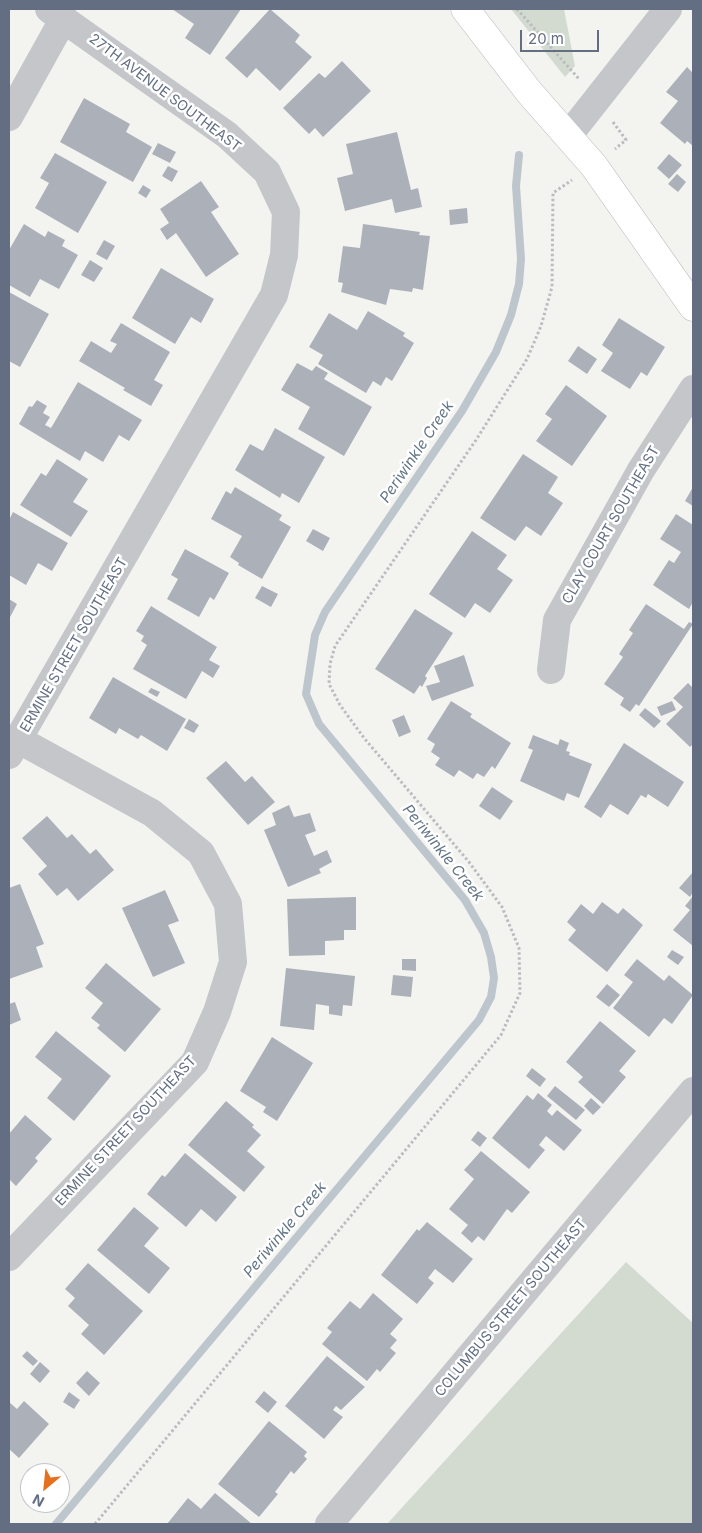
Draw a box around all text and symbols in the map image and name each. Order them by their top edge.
scale bar [522,20,601,52]
text: 20 m [528,29,564,48]
street label: 27TH AVENUE SOUTHEAST [86,30,244,156]
water label: Periwinkle Creek [376,398,458,506]
street label: CLAY COURT SOUTHEAST [559,443,663,607]
street label: ERMINE STREET SOUTHEAST [17,555,131,735]
water label: Periwinkle Creek [399,801,487,905]
street label: ERMINE STREET SOUTHEAST [52,1052,200,1210]
water label: Periwinkle Creek [240,1179,330,1281]
street label: COLUMBUS STREET SOUTHEAST [432,1216,590,1400]
north arrow [20,1463,70,1513]
text: N [29,1491,47,1511]

